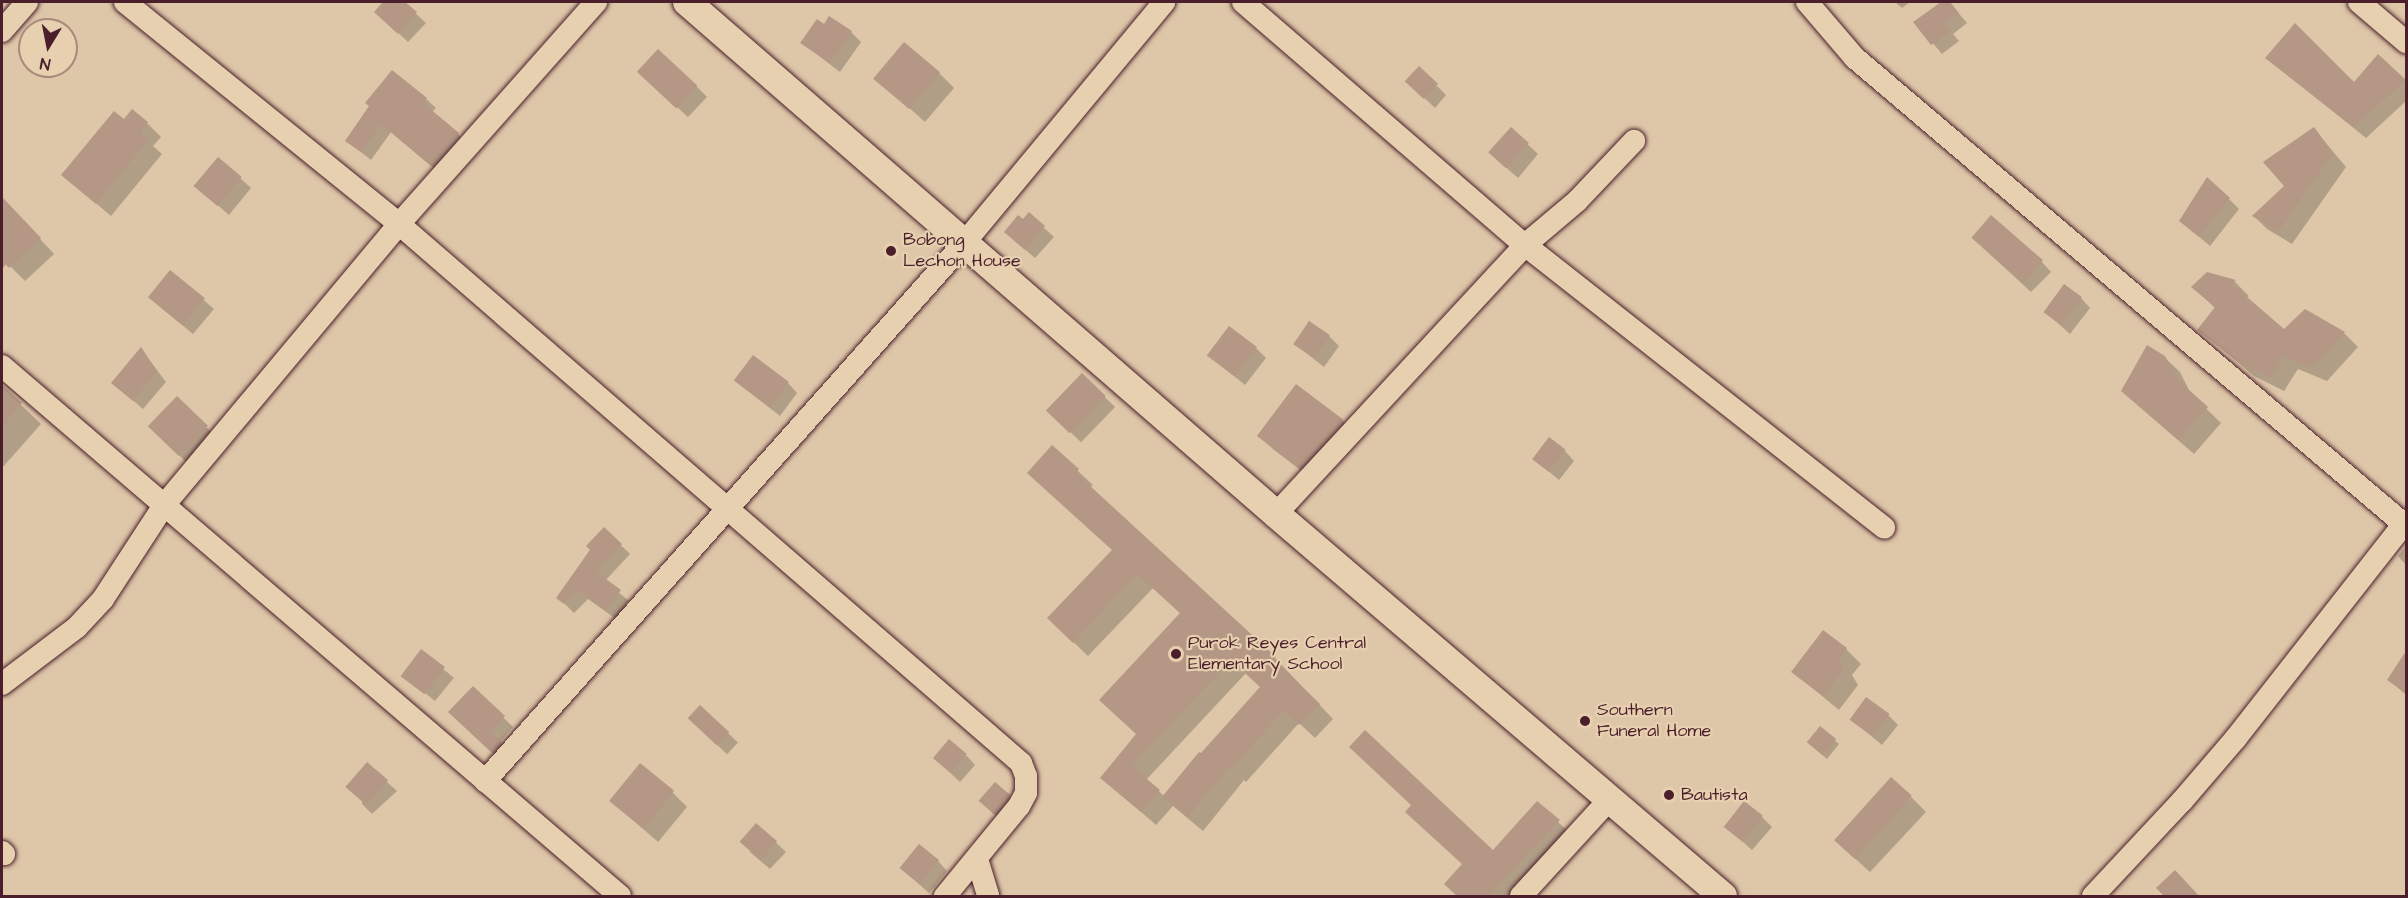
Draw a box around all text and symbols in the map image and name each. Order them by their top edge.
north arrow [18,18,78,78]
text: N [38,52,52,75]
place label: Bobong Lechon House [903,230,1021,272]
marker: Bobong Lechon House [884,244,898,258]
place label: Purok Reyes Central Elementary School [1188,633,1366,676]
marker: Purok Reyes Central Elementary School [1169,647,1183,661]
place label: Southern Funeral Home [1597,700,1711,742]
marker: Southern Funeral Home [1578,714,1592,728]
place label: Bautista [1681,784,1748,806]
marker: Bautista [1662,788,1676,802]

